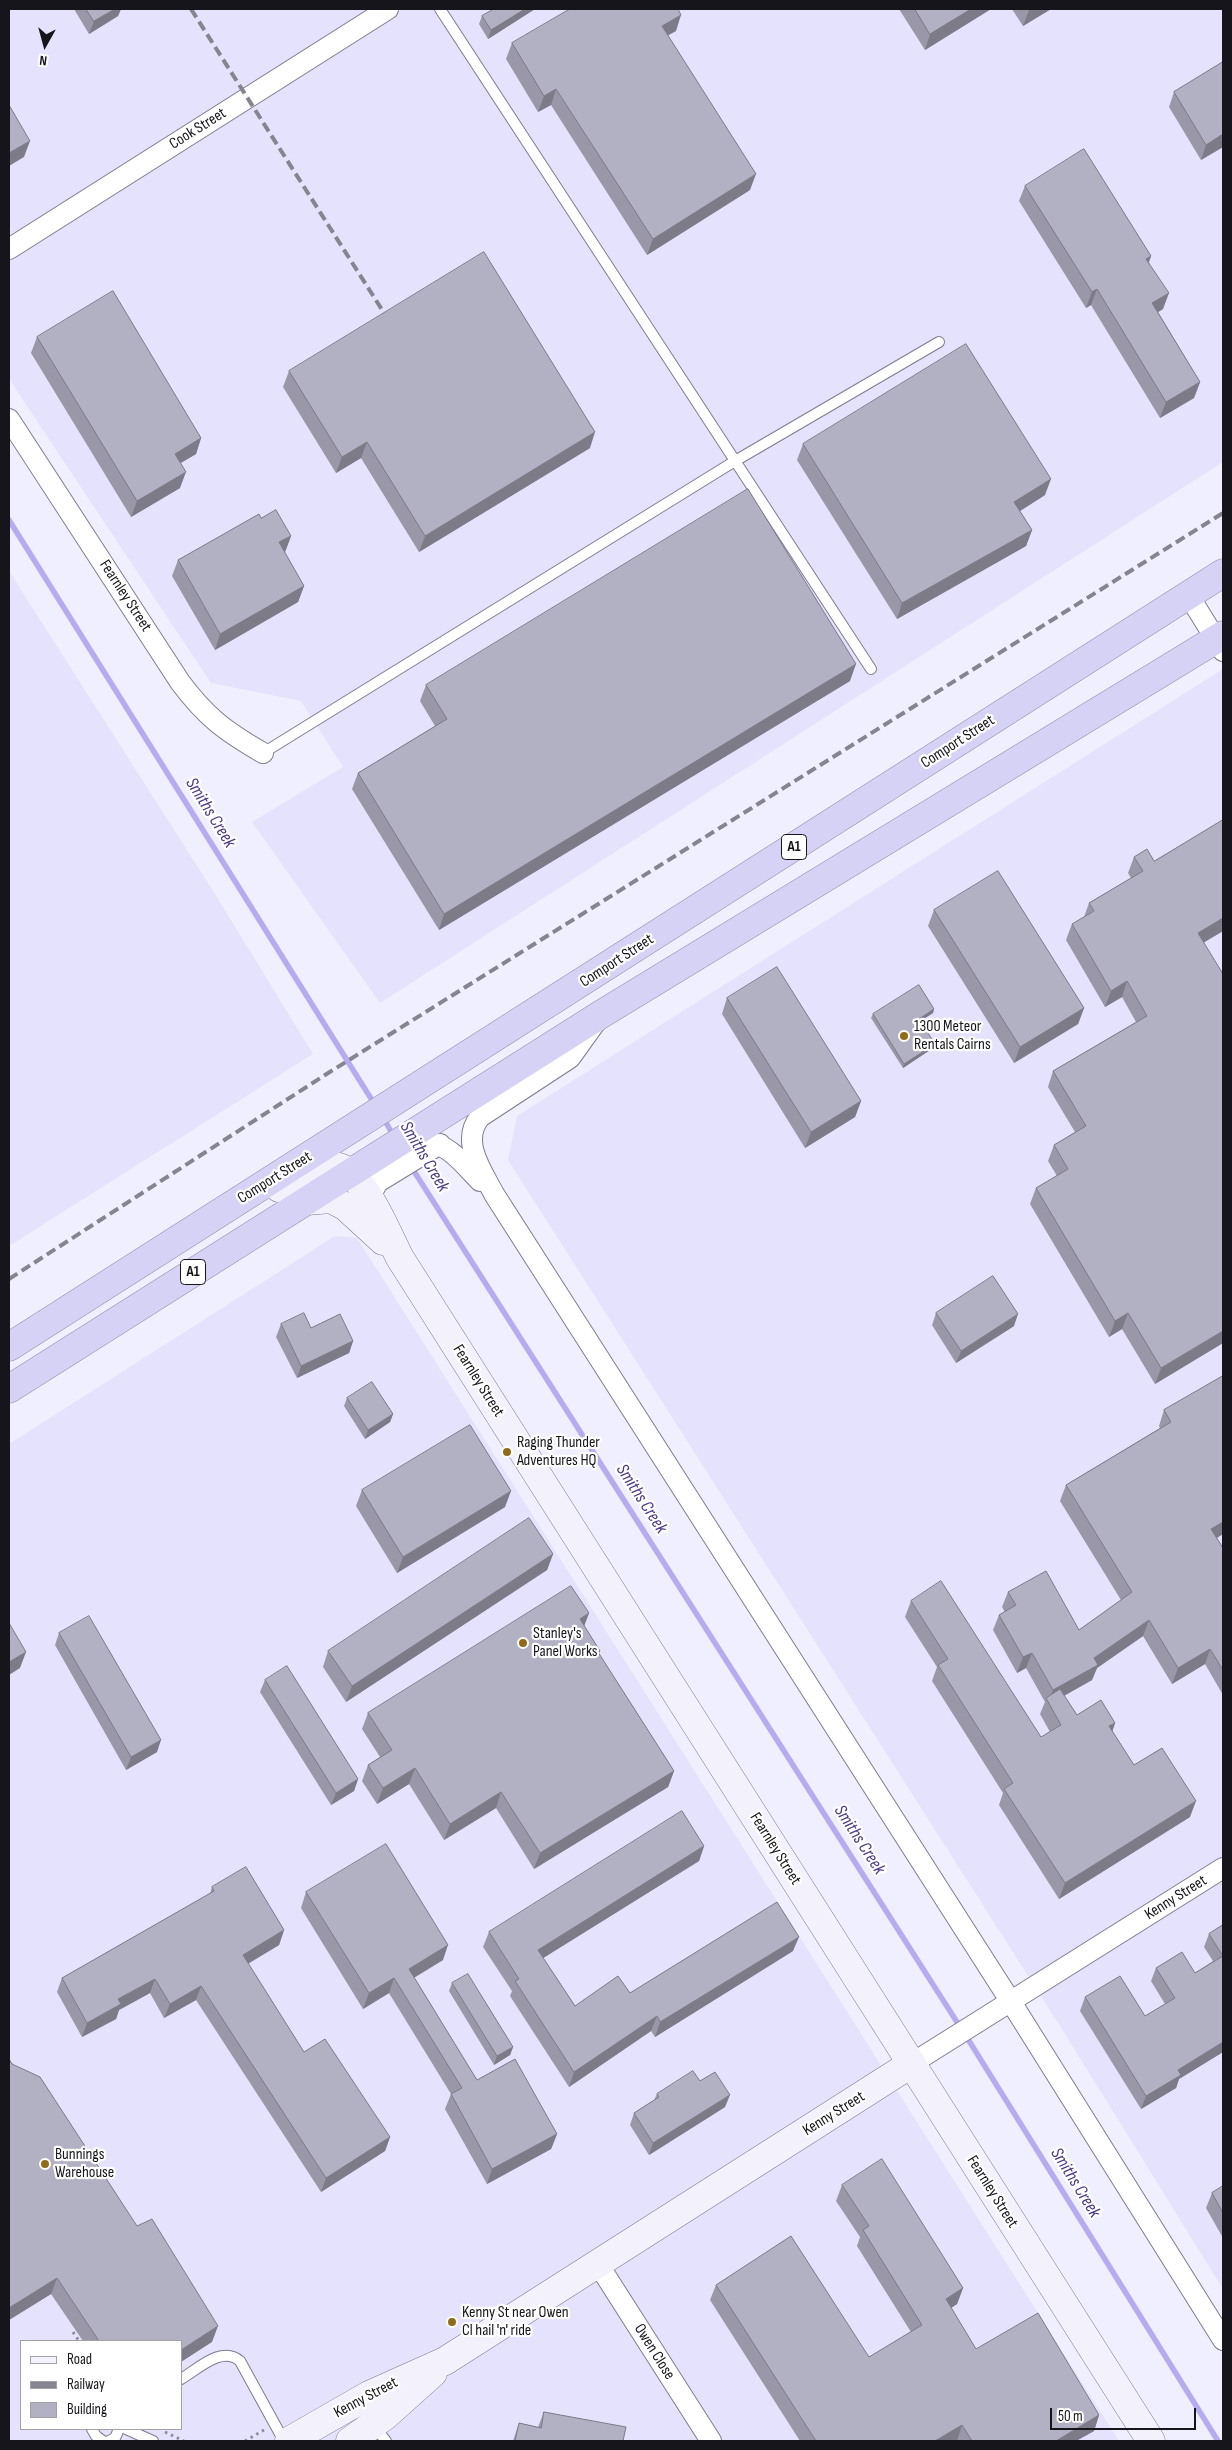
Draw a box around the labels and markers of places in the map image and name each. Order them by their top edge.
place label: 1300 Meteor Rentals Cairns [914,1017,991,1055]
marker: 1300 Meteor Rentals Cairns [898,1030,910,1042]
place label: Raging Thunder Adventures HQ [517,1433,600,1471]
marker: Raging Thunder Adventures HQ [501,1446,513,1458]
place label: Stanley's Panel Works [533,1624,598,1662]
marker: Stanley's Panel Works [517,1637,529,1649]
place label: Bunnings Warehouse [55,2145,114,2183]
marker: Bunnings Warehouse [39,2158,51,2170]
place label: Kenny St near Owen Cl hail 'n' ride [462,2303,569,2341]
marker: Kenny St near Owen Cl hail 'n' ride [446,2316,458,2328]

